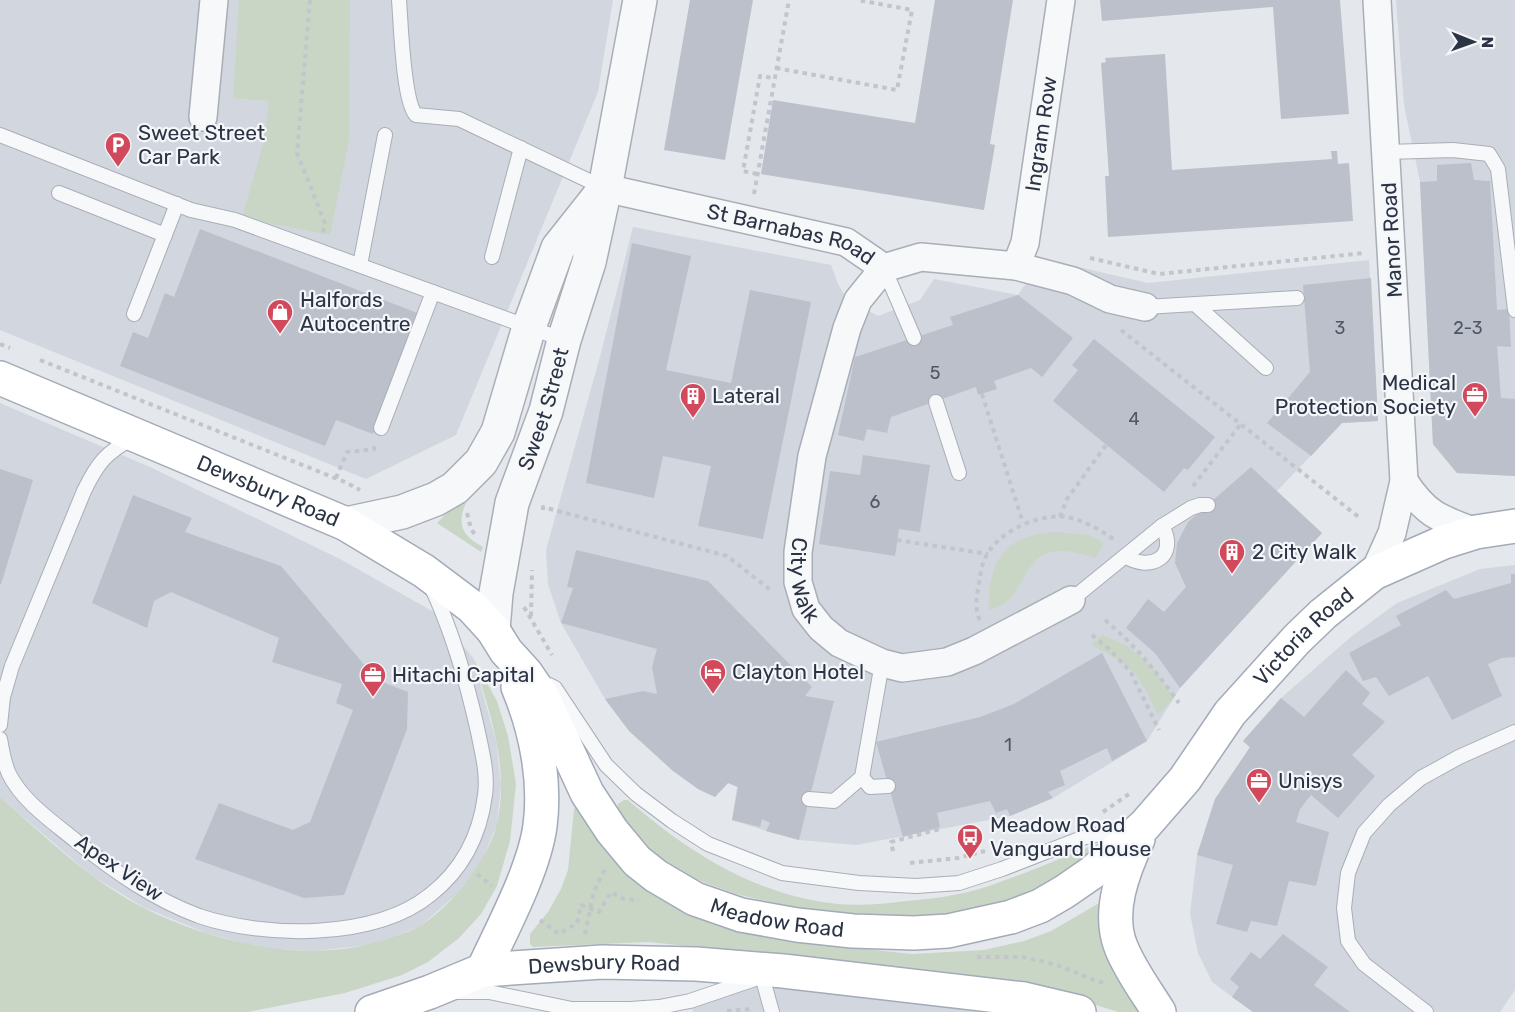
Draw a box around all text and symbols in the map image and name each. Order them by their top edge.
north arrow [1443,12,1503,72]
text: N [1478,36,1497,48]
street label: Ingram Row [1020,74,1062,193]
place label: Sweet Street Car Park [138,120,265,169]
parking icon: Sweet Street Car Park [103,130,133,168]
street label: Manor Road [1376,182,1407,298]
street label: St Barnabas Road [705,198,880,270]
place label: Halfords Autocentre [300,287,411,336]
shop icon: Halfords Autocentre [265,297,295,335]
house number: 3 [1335,317,1345,339]
house number: 2-3 [1453,317,1483,339]
street label: Sweet Street [512,345,574,474]
house number: 5 [930,362,940,384]
place label: Medical Protection Society [1275,370,1456,419]
office icon: Medical Protection Society [1460,380,1490,418]
building icon: Lateral [678,381,708,419]
place label: Lateral [712,383,780,408]
house number: 4 [1128,408,1140,430]
street label: Dewsbury Road [193,450,343,532]
house number: 6 [870,491,881,513]
street label: City Walk [786,536,825,628]
building icon: 2 City Walk [1217,537,1247,575]
place label: 2 City Walk [1252,539,1357,564]
street label: Victoria Road [1248,582,1358,690]
hotel icon: Clayton Hotel [698,657,728,695]
place label: Clayton Hotel [732,659,864,684]
office icon: Hitachi Capital [358,660,388,698]
place label: Hitachi Capital [392,662,535,687]
house number: 1 [1004,734,1012,756]
office icon: Unisys [1244,766,1274,804]
place label: Unisys [1278,768,1343,793]
place label: Meadow Road Vanguard House [990,812,1151,861]
bus stop icon: Meadow Road Vanguard House [955,822,985,860]
street label: Apex View [70,829,168,906]
street label: Meadow Road [707,892,845,942]
street label: Dewsbury Road [527,949,680,979]

